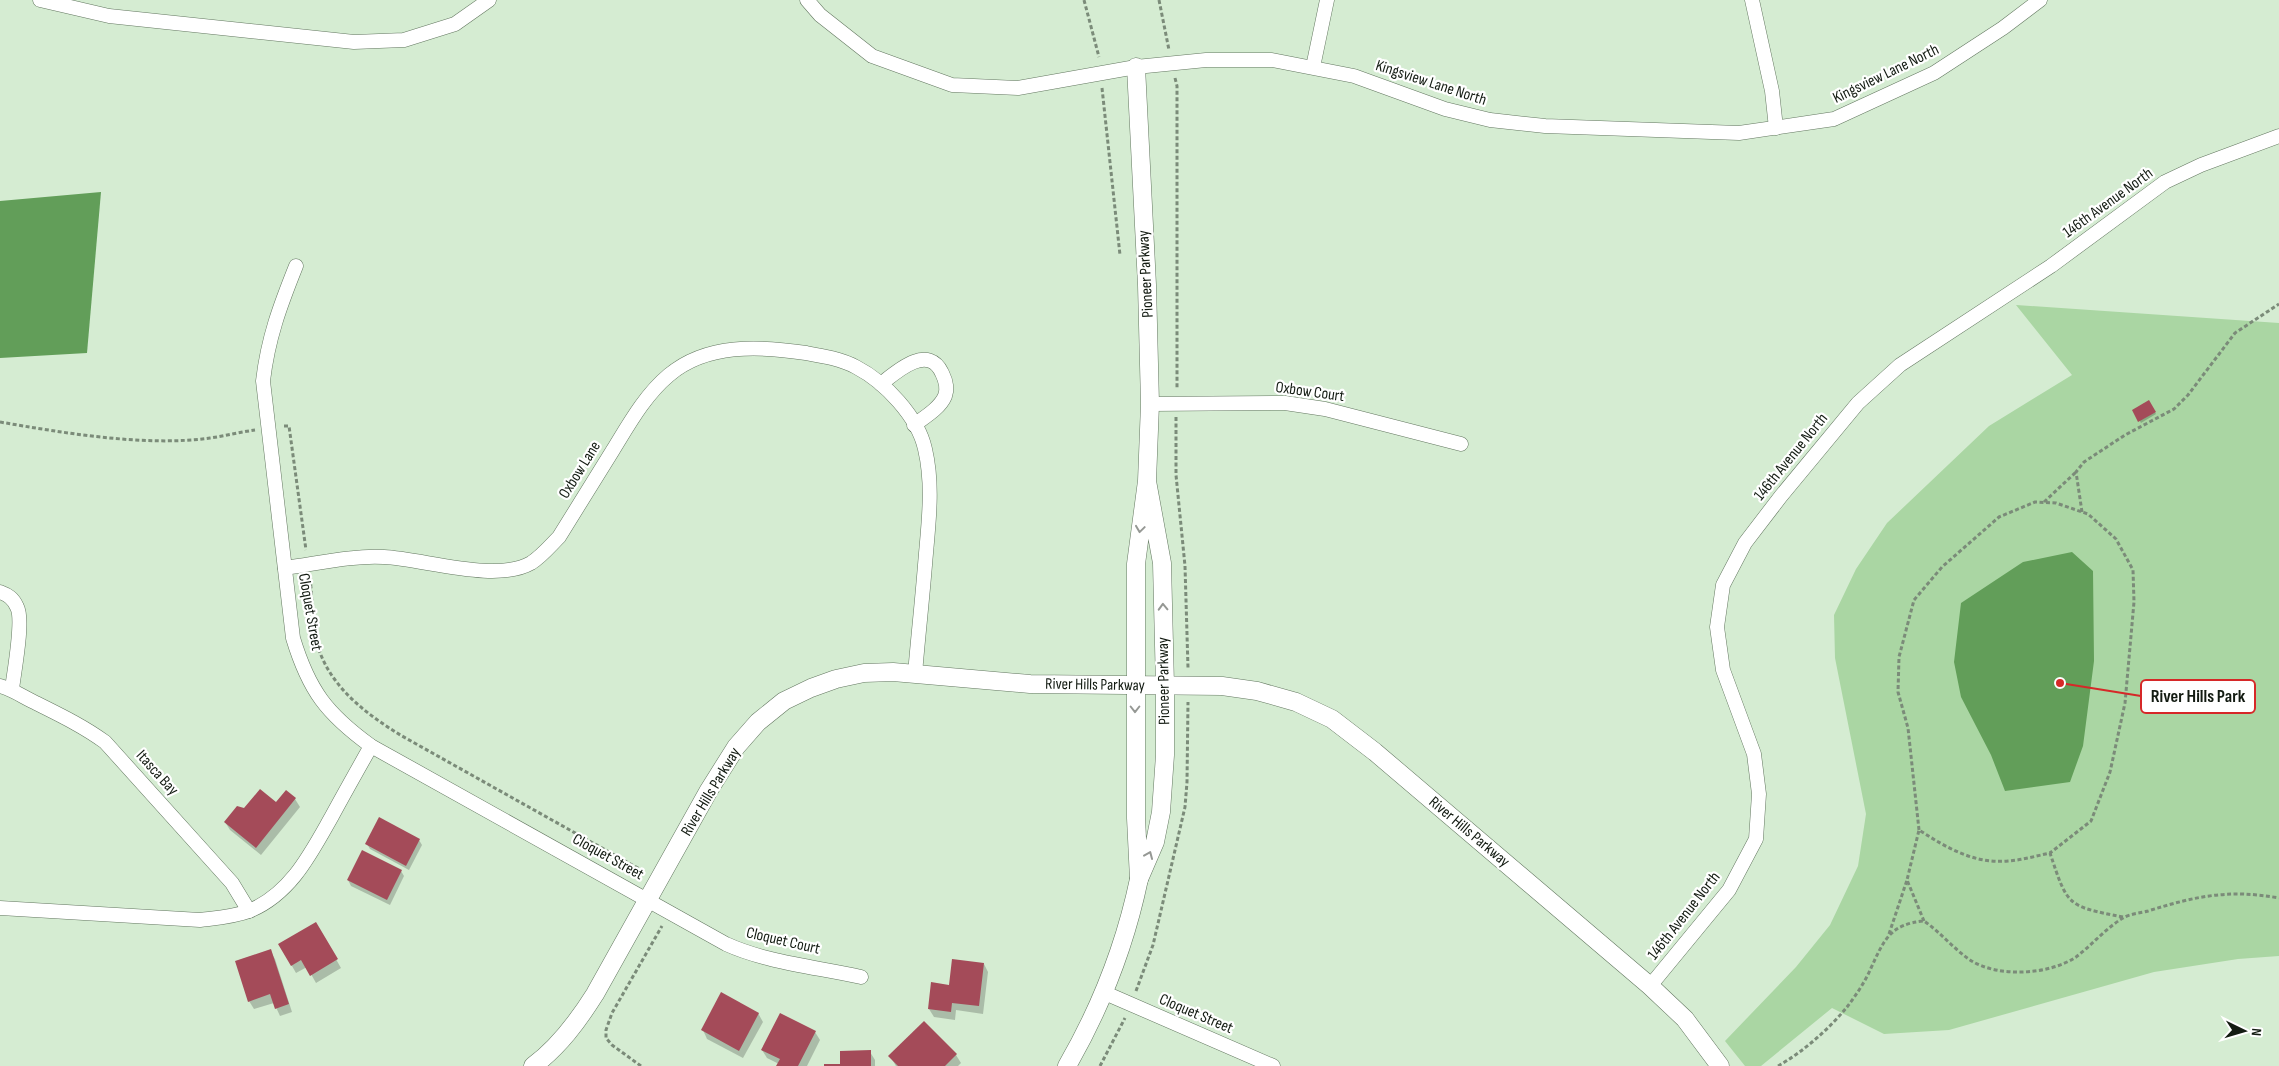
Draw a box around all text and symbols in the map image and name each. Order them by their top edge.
street label: Kingsview Lane North [1830,40,1942,108]
street label: Kingsview Lane North [1373,56,1489,110]
street label: 146th Avenue North [2059,164,2157,242]
street label: Pioneer Parkway [1134,230,1158,318]
street label: Oxbow Court [1274,378,1346,406]
street label: 146th Avenue North [1750,410,1832,504]
street label: Oxbow Lane [555,438,605,502]
one-way arrow [1135,525,1146,533]
street label: Cloquet Street [294,572,326,652]
one-way arrow [1158,602,1168,610]
street label: Pioneer Parkway [1154,637,1174,725]
street label: River Hills Parkway [1045,675,1145,695]
callout: River Hills Park [2141,680,2255,713]
text: River Hills Park [2151,686,2246,707]
one-way arrow [1130,705,1140,713]
street label: River Hills Parkway [677,744,745,840]
street label: Itasca Bay [132,746,182,800]
street label: River Hills Parkway [1425,793,1513,871]
street label: Cloquet Street [569,830,647,884]
one-way arrow [1143,851,1154,860]
street label: 146th Avenue North [1644,868,1724,964]
street label: Cloquet Court [744,923,822,959]
street label: Cloquet Street [1156,990,1236,1038]
north arrow [2219,1006,2269,1056]
text: N [2248,1028,2265,1037]

